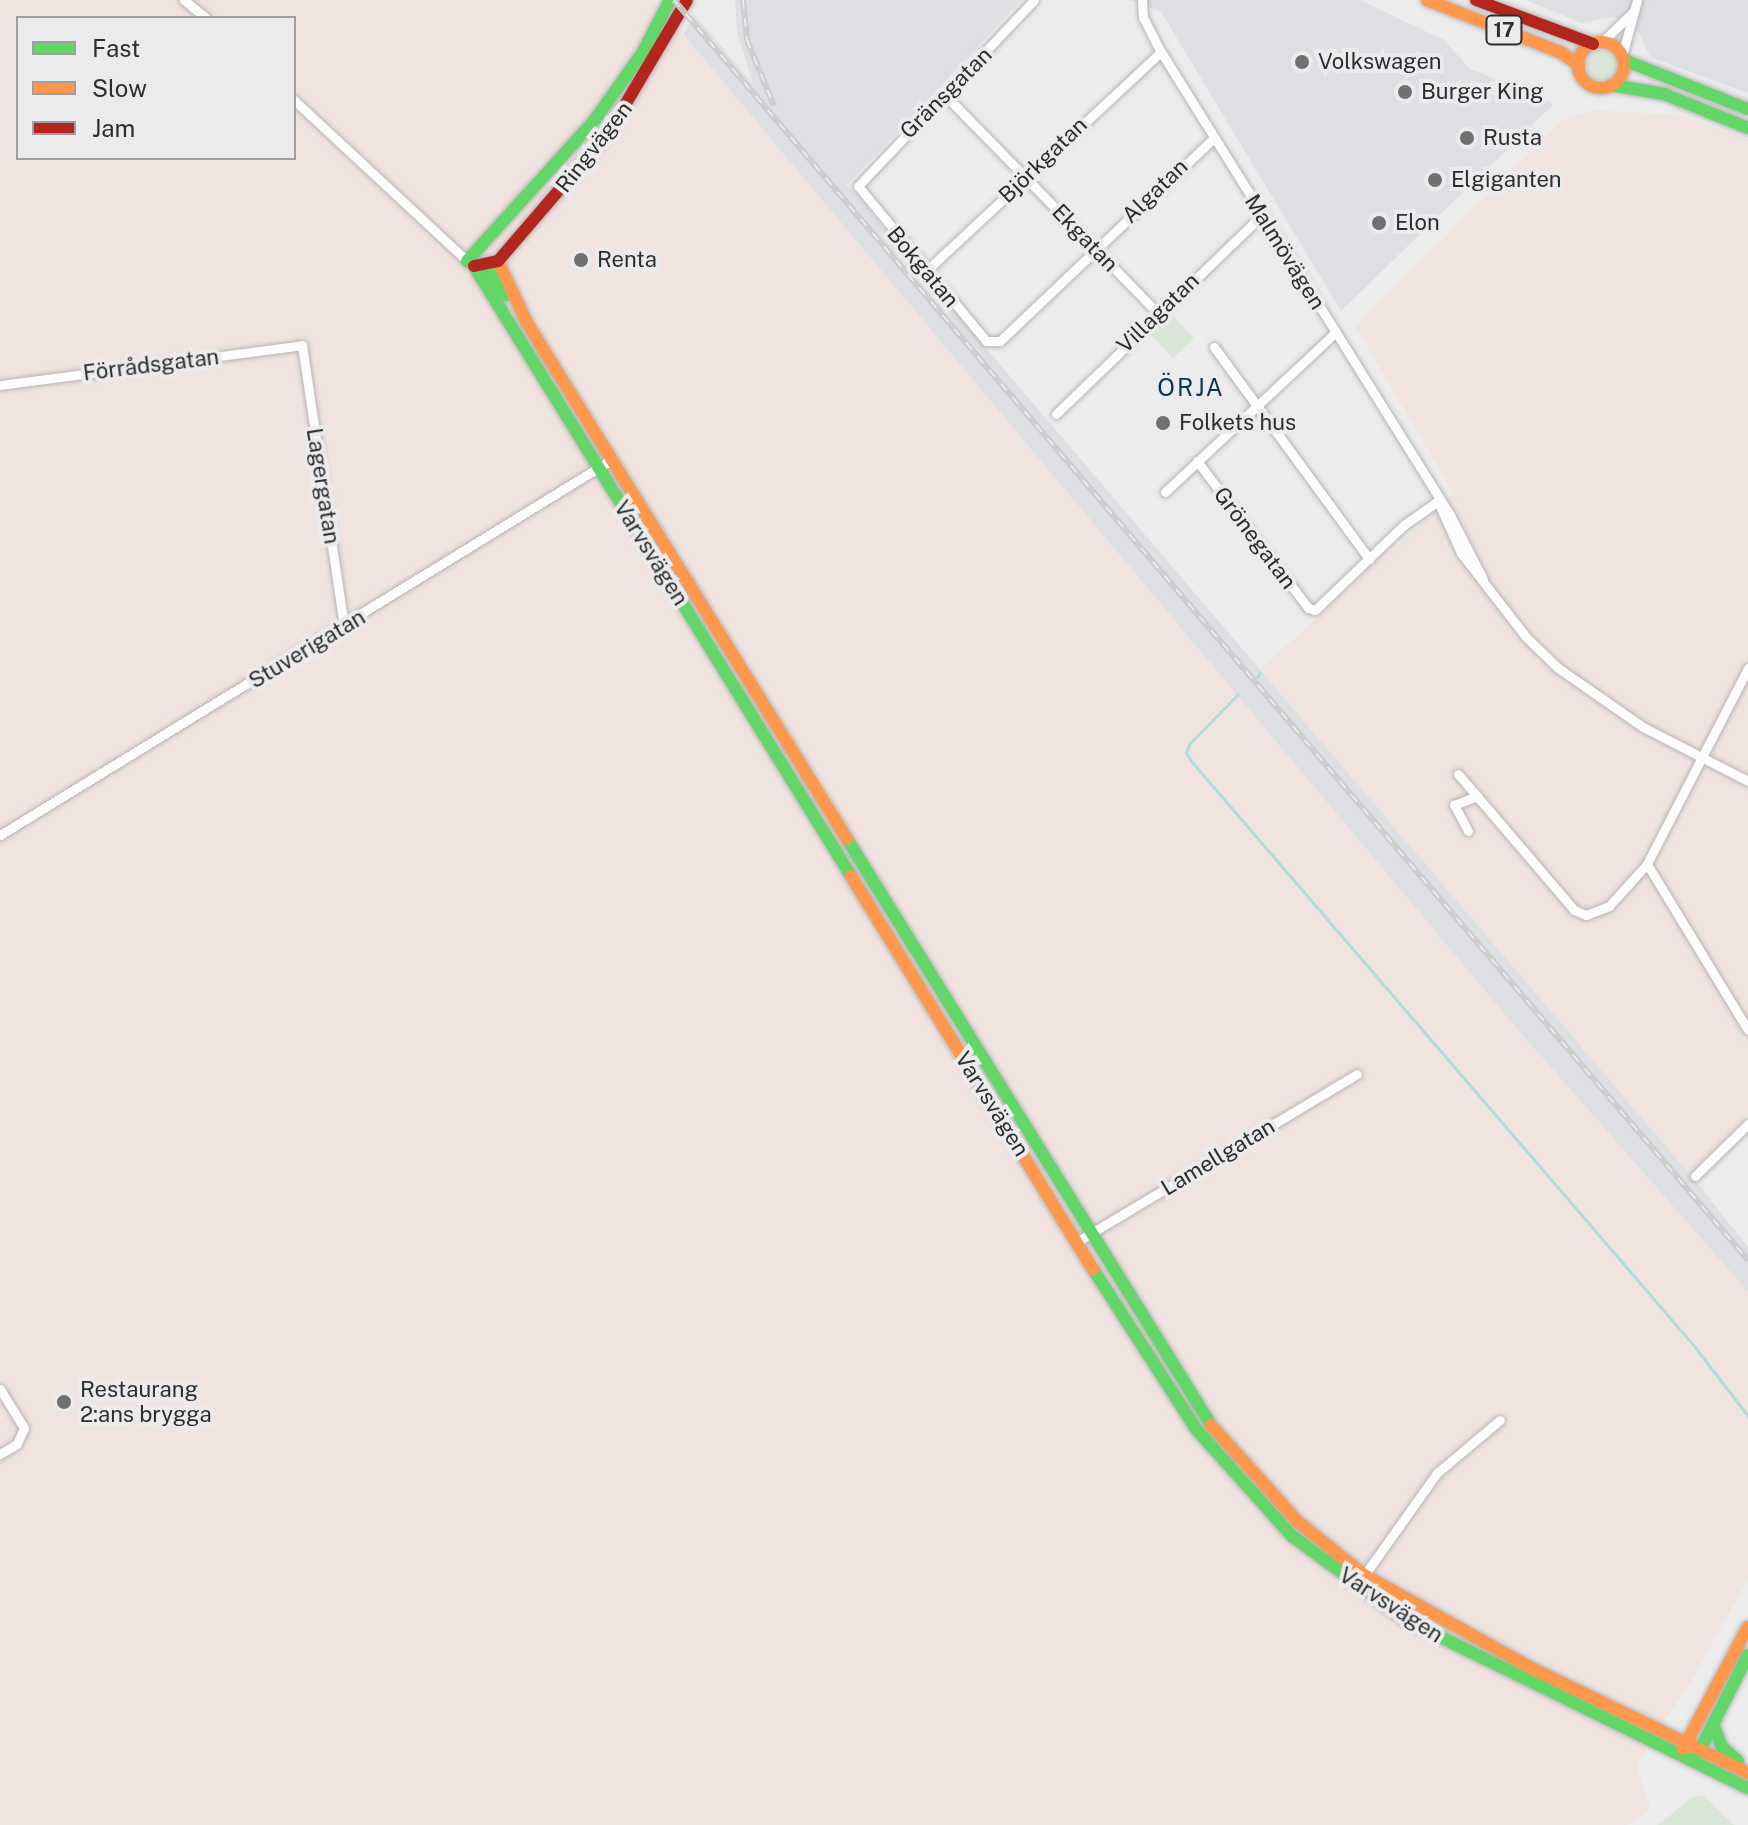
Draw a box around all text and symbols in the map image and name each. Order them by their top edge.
road number: 17 [1484,14,1524,46]
legend [16,16,296,160]
text: Fast [92,34,140,62]
street label: Gränsgatan [895,42,997,144]
place label: Volkswagen [1318,49,1442,75]
marker: Volkswagen [1293,53,1311,71]
text: Slow [92,74,147,102]
place label: Burger King [1421,79,1544,105]
marker: Burger King [1396,83,1414,101]
street label: Ringvägen [550,96,638,198]
street label: Björkgatan [994,112,1092,208]
text: Jam [92,114,135,142]
place label: Rusta [1483,125,1542,151]
marker: Rusta [1458,129,1476,147]
street label: Algatan [1117,153,1193,229]
place label: Elgiganten [1451,167,1562,193]
marker: Elgiganten [1426,171,1444,189]
street label: Malmövägen [1239,190,1331,314]
street label: Ekgatan [1046,199,1124,277]
place label: Elon [1395,210,1440,236]
marker: Elon [1370,214,1388,232]
street label: Bokgatan [882,221,964,313]
place label: Renta [597,247,657,273]
marker: Renta [572,251,590,269]
street label: Villagatan [1111,267,1205,359]
street label: Förrådsgatan [82,344,220,386]
district label: ÖRJA [1157,374,1225,402]
place label: Folkets hus [1179,410,1296,436]
marker: Folkets hus [1154,414,1172,432]
street label: Lagergatan [301,426,345,546]
street label: Grönegatan [1208,482,1302,594]
street label: Varvsvägen [608,496,694,610]
street label: Stuverigatan [244,604,370,694]
street label: Varvsvägen [949,1047,1035,1161]
street label: Lamellgatan [1156,1113,1280,1201]
place label: Restaurang 2:ans brygga [80,1376,212,1428]
marker: Restaurang 2:ans brygga [55,1393,73,1411]
street label: Varvsvägen [1334,1562,1448,1648]

